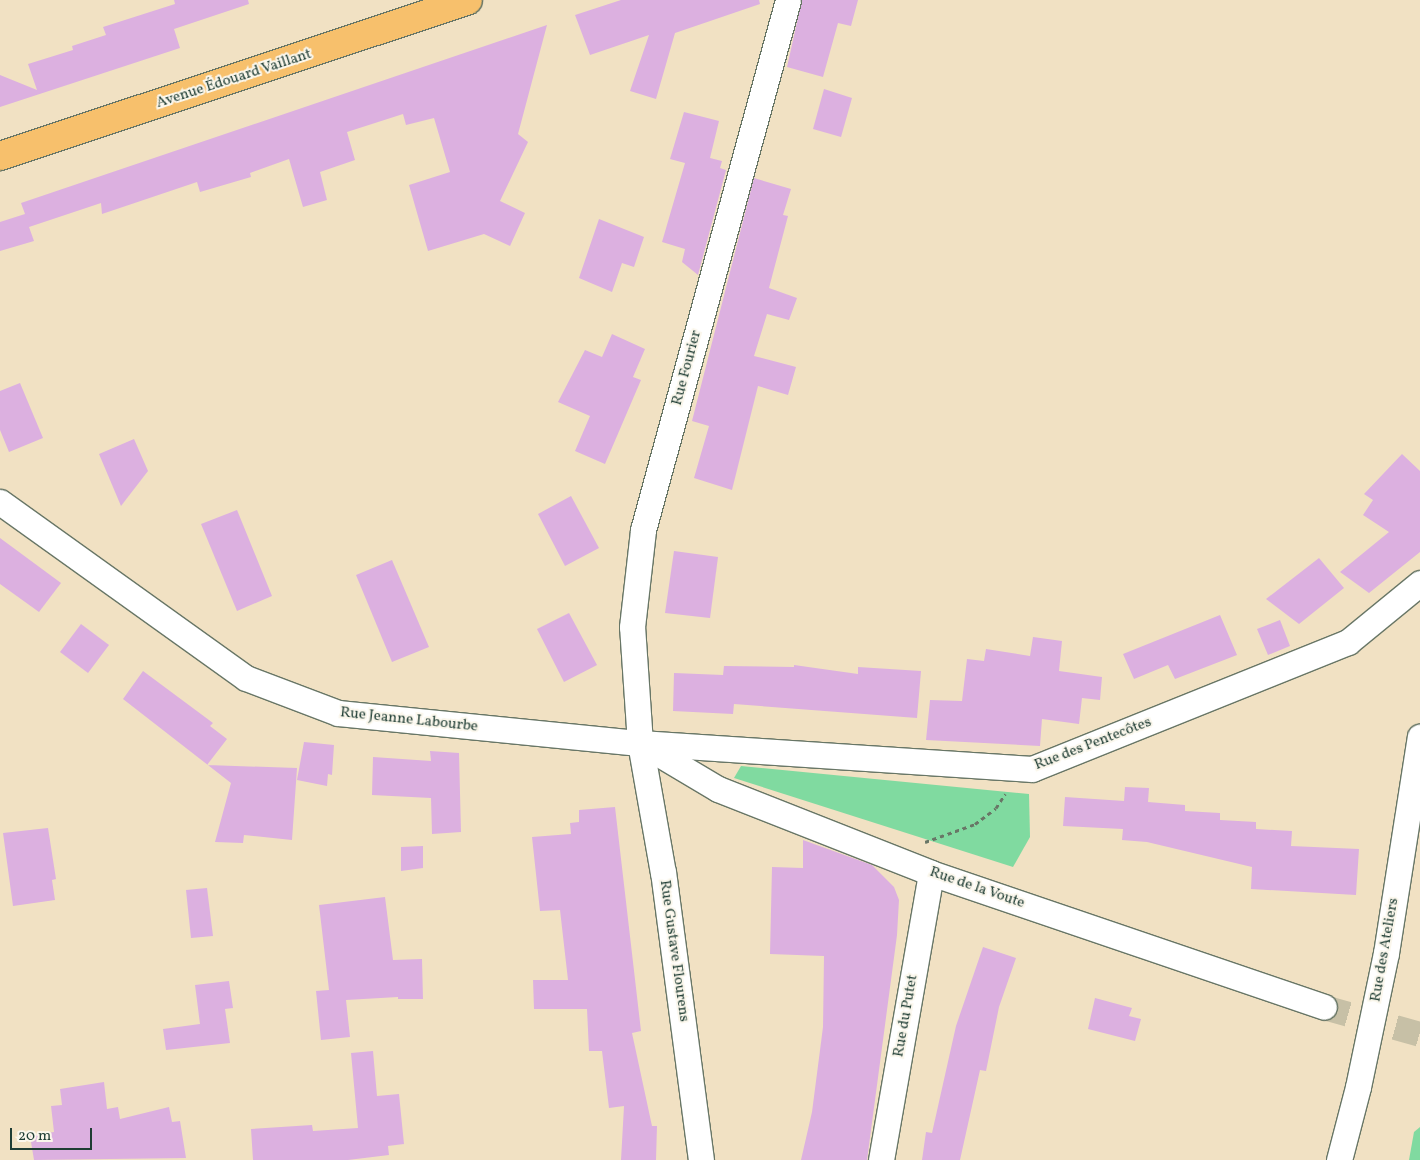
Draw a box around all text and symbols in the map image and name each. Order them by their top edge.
street label: Avenue Édouard Vaillant [154,45,314,113]
street label: Rue Fourier [668,328,706,408]
street label: Rue Jeanne Labourbe [339,704,479,736]
street label: Rue des Pentecôtes [1032,713,1154,775]
street label: Rue de la Voute [927,863,1027,913]
street label: Rue Gustave Flourens [655,879,693,1023]
street label: Rue des Ateliers [1367,897,1403,1003]
street label: Rue du Putet [890,973,922,1059]
scale bar [12,1118,95,1150]
text: 20 m [18,1126,51,1147]

